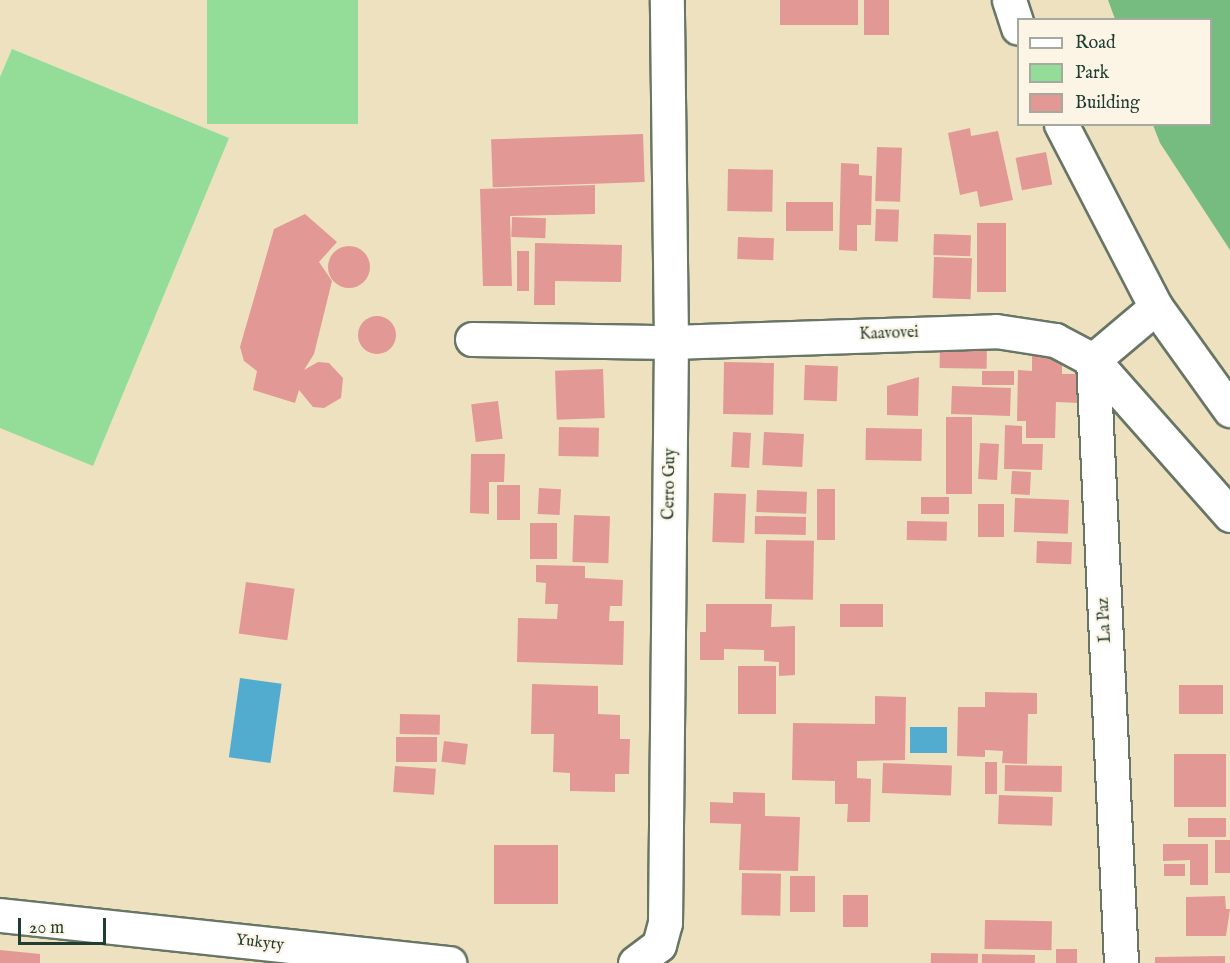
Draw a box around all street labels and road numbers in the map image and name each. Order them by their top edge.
street label: Kaavovei [859,323,919,345]
street label: Cerro Guy [660,448,680,520]
street label: La Paz [1094,597,1116,643]
street label: Yukyty [235,931,285,955]

